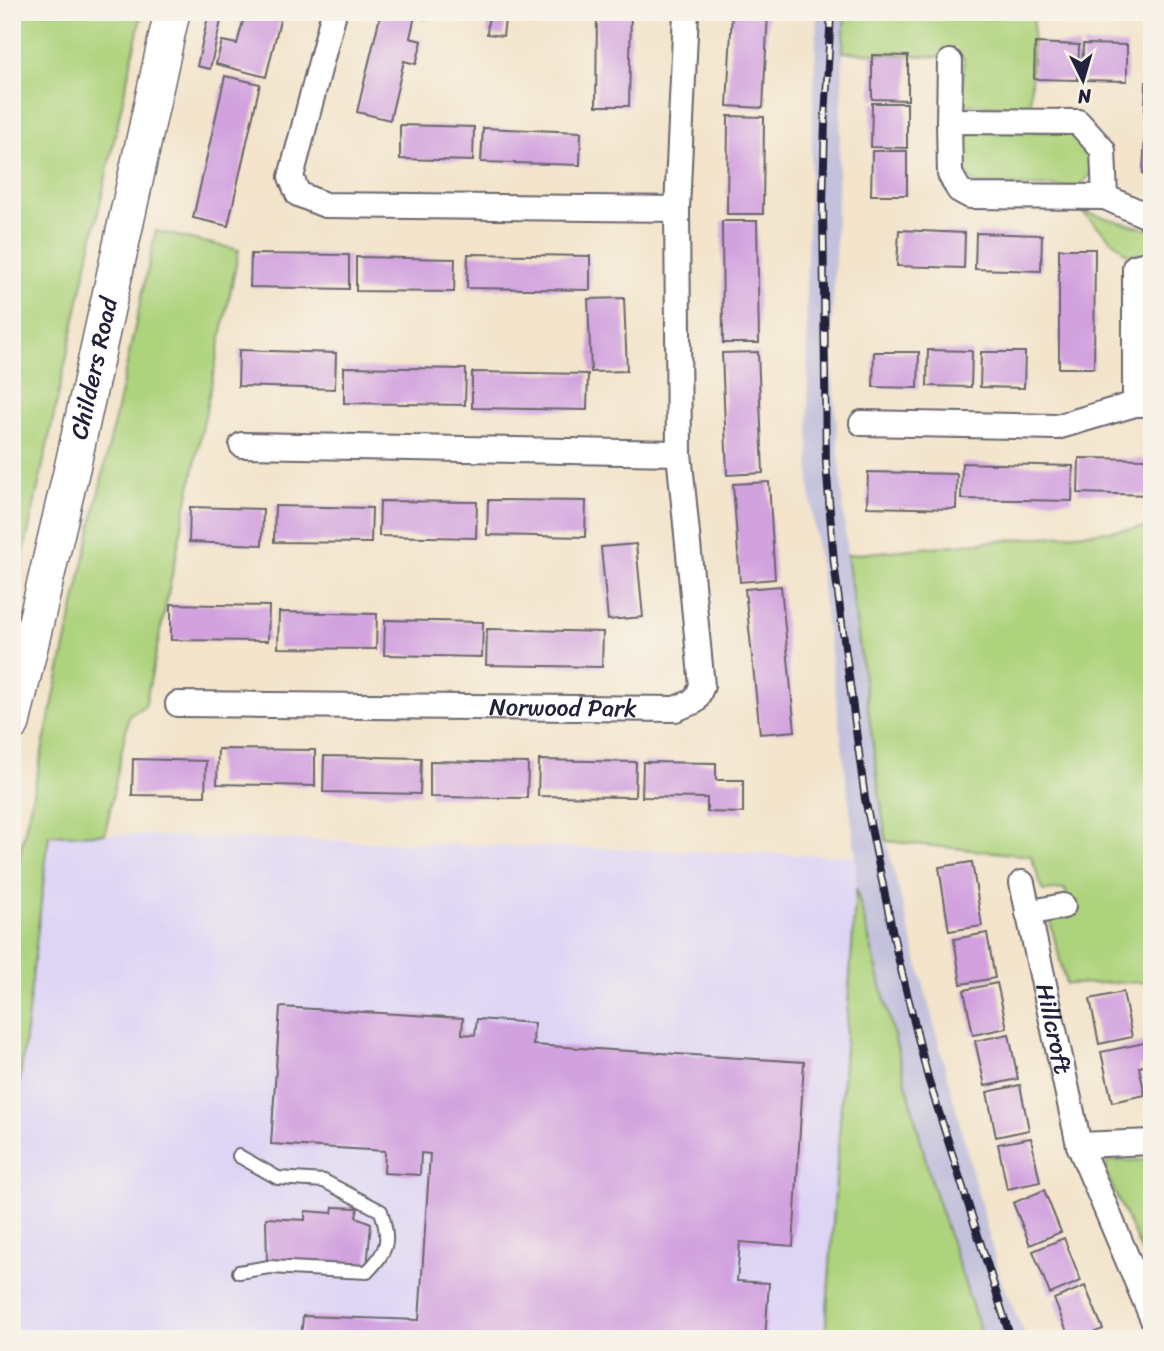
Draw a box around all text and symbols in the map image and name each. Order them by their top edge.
north arrow [1048,46,1118,116]
text: N [1076,79,1093,114]
street label: Childers Road [58,292,130,443]
street label: Norwood Park [489,686,637,730]
street label: Hillcroft [1023,979,1084,1079]

